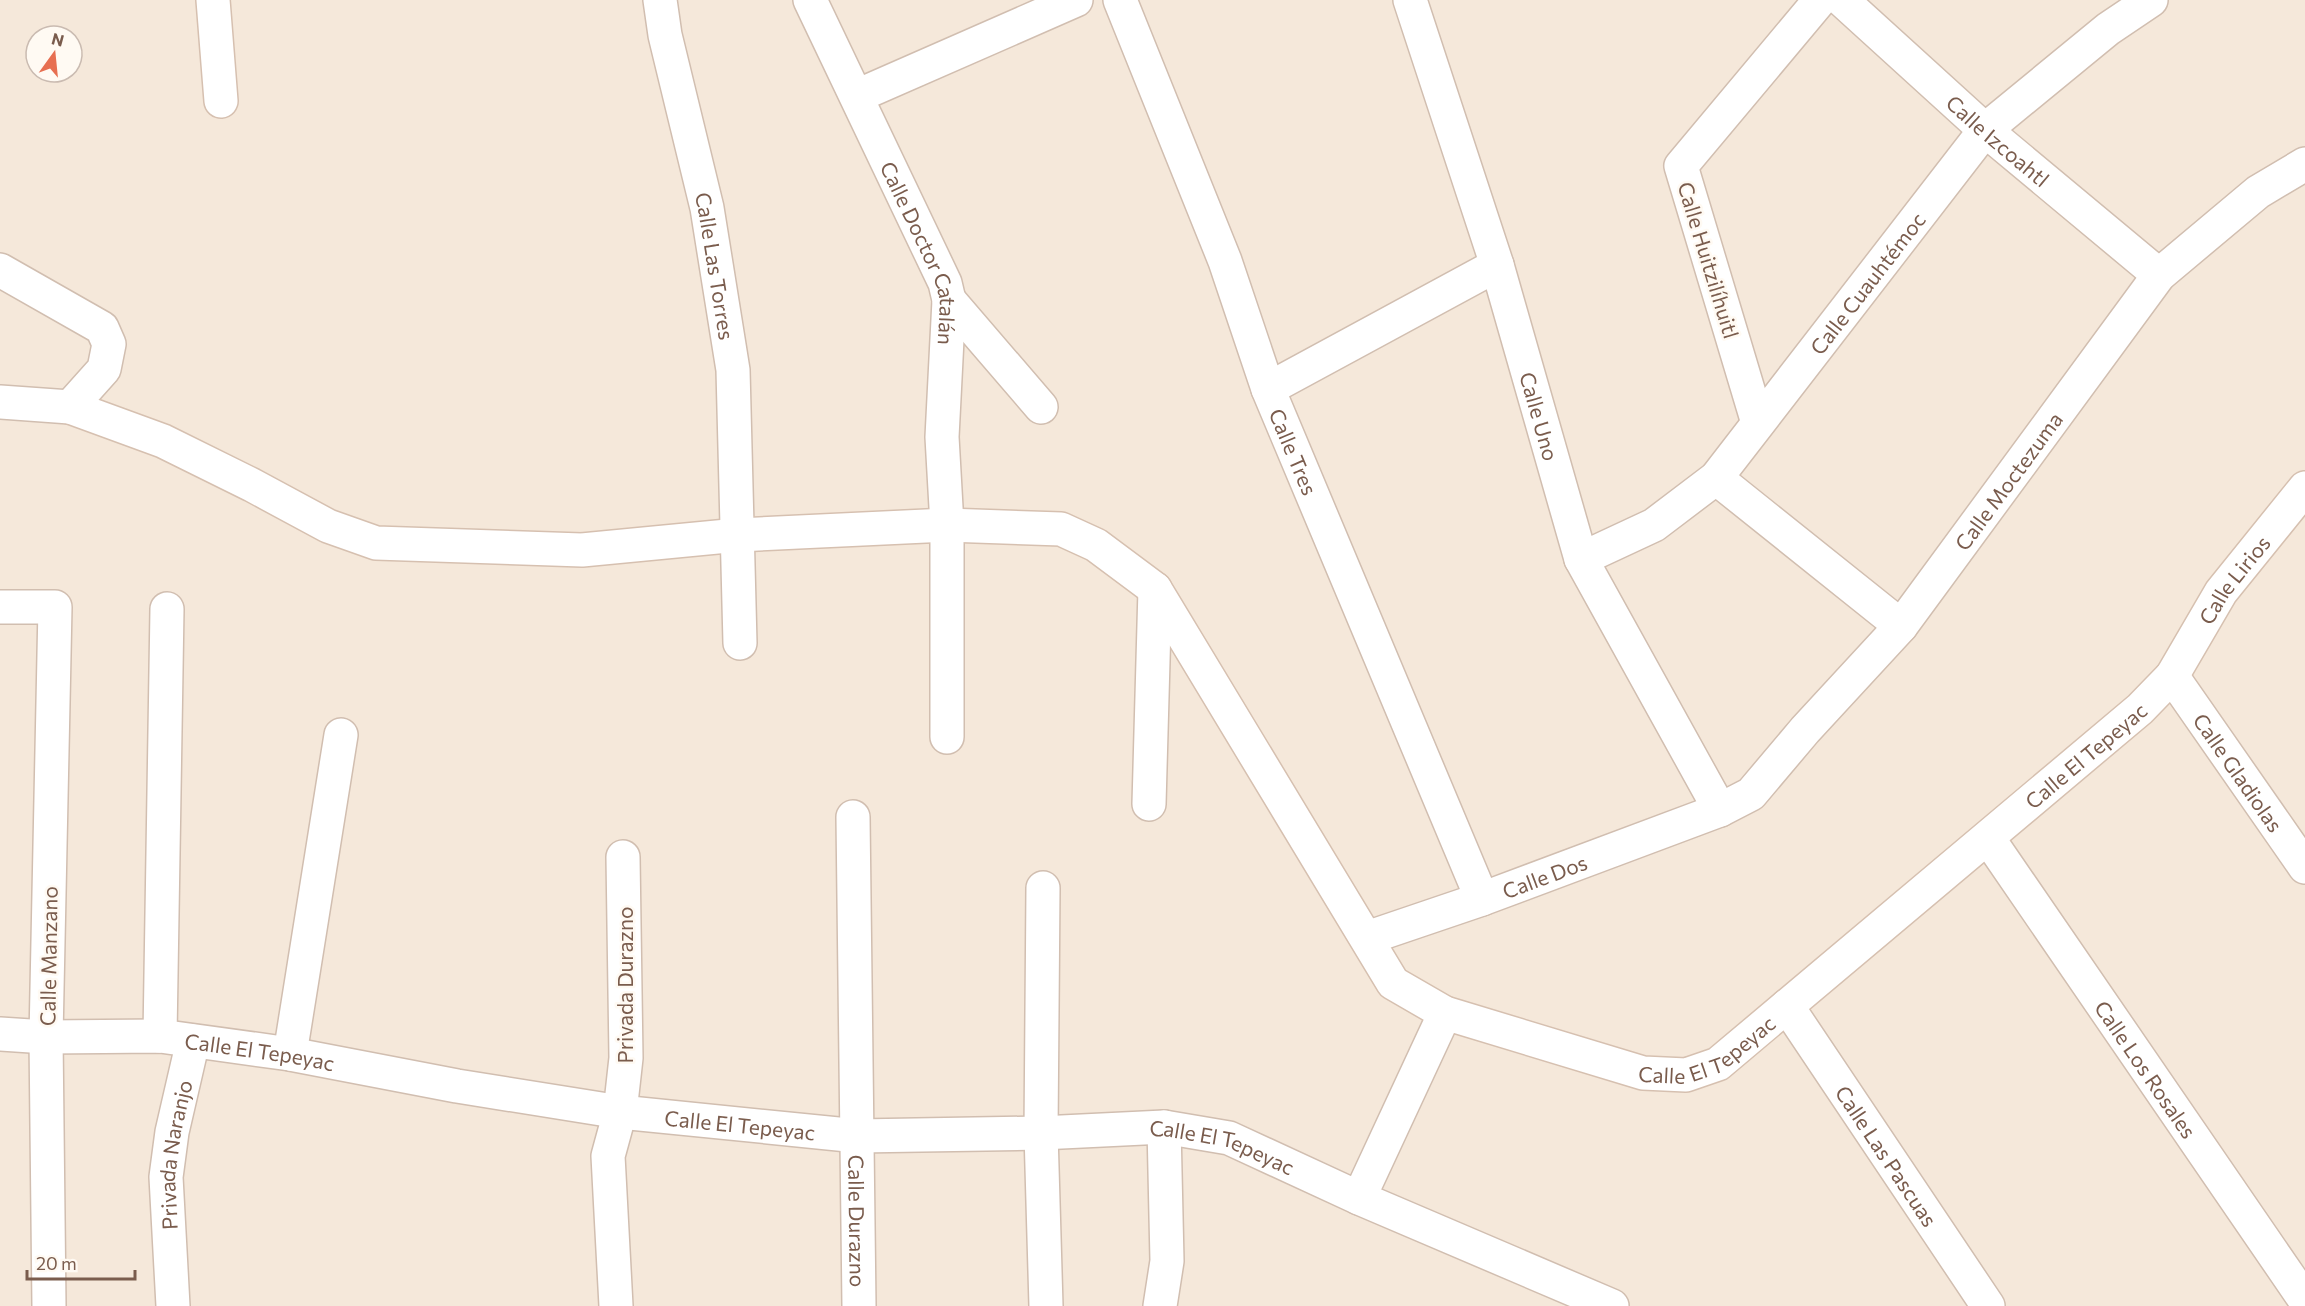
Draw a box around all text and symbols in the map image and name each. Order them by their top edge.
north arrow [24,24,84,84]
text: N [50,28,66,50]
street label: Calle Izcoahtl [1942,89,2055,191]
street label: Calle Doctor Catalán [876,157,962,346]
street label: Calle Huitzilíhuitl [1673,179,1745,341]
street label: Calle Las Torres [691,189,740,342]
street label: Calle Cuauhtémoc [1804,207,1930,359]
street label: Calle Uno [1516,369,1565,463]
street label: Calle Tres [1265,404,1323,498]
street label: Calle Moctezuma [1949,407,2067,555]
street label: Calle Lirios [2193,530,2274,628]
street label: Calle El Tepeyac [2019,697,2151,813]
street label: Calle Gladiolas [2189,708,2289,836]
street label: Calle Dos [1499,848,1590,903]
street label: Calle Manzano [34,886,62,1026]
street label: Privada Durazno [612,906,637,1064]
street label: Calle Los Rosales [2090,995,2202,1142]
street label: Calle El Tepeyac [1638,1010,1779,1087]
street label: Calle El Tepeyac [183,1027,337,1075]
street label: Privada Naranjo [153,1077,196,1231]
street label: Calle Las Pascuas [1831,1080,1943,1231]
street label: Calle El Tepeyac [663,1104,816,1144]
street label: Calle El Tepeyac [1149,1115,1299,1179]
street label: Calle Durazno [845,1155,871,1287]
scale bar [27,1243,135,1281]
text: 20 m [36,1252,77,1274]

